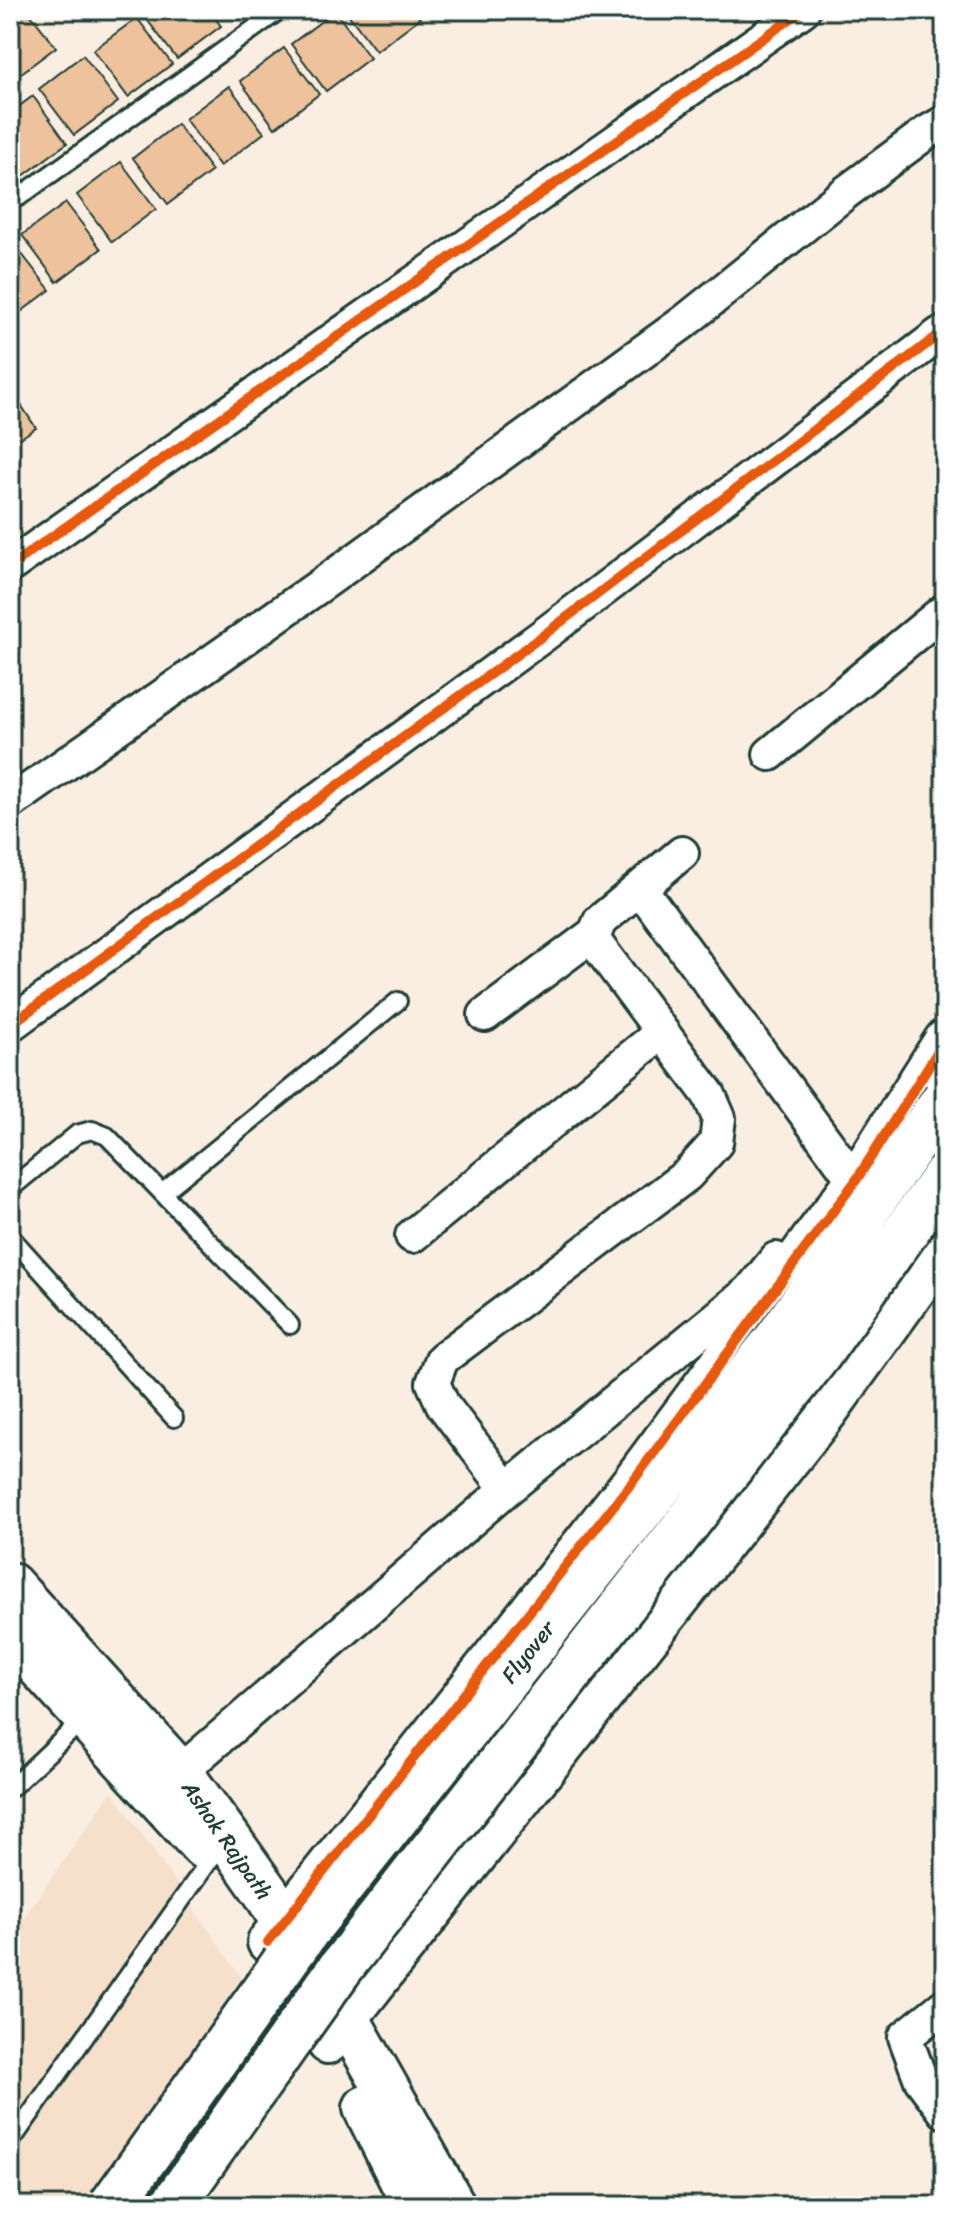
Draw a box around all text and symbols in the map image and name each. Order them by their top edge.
street label: Flyover [491,1610,567,1692]
street label: Ashok Rajpath [171,1771,283,1908]

